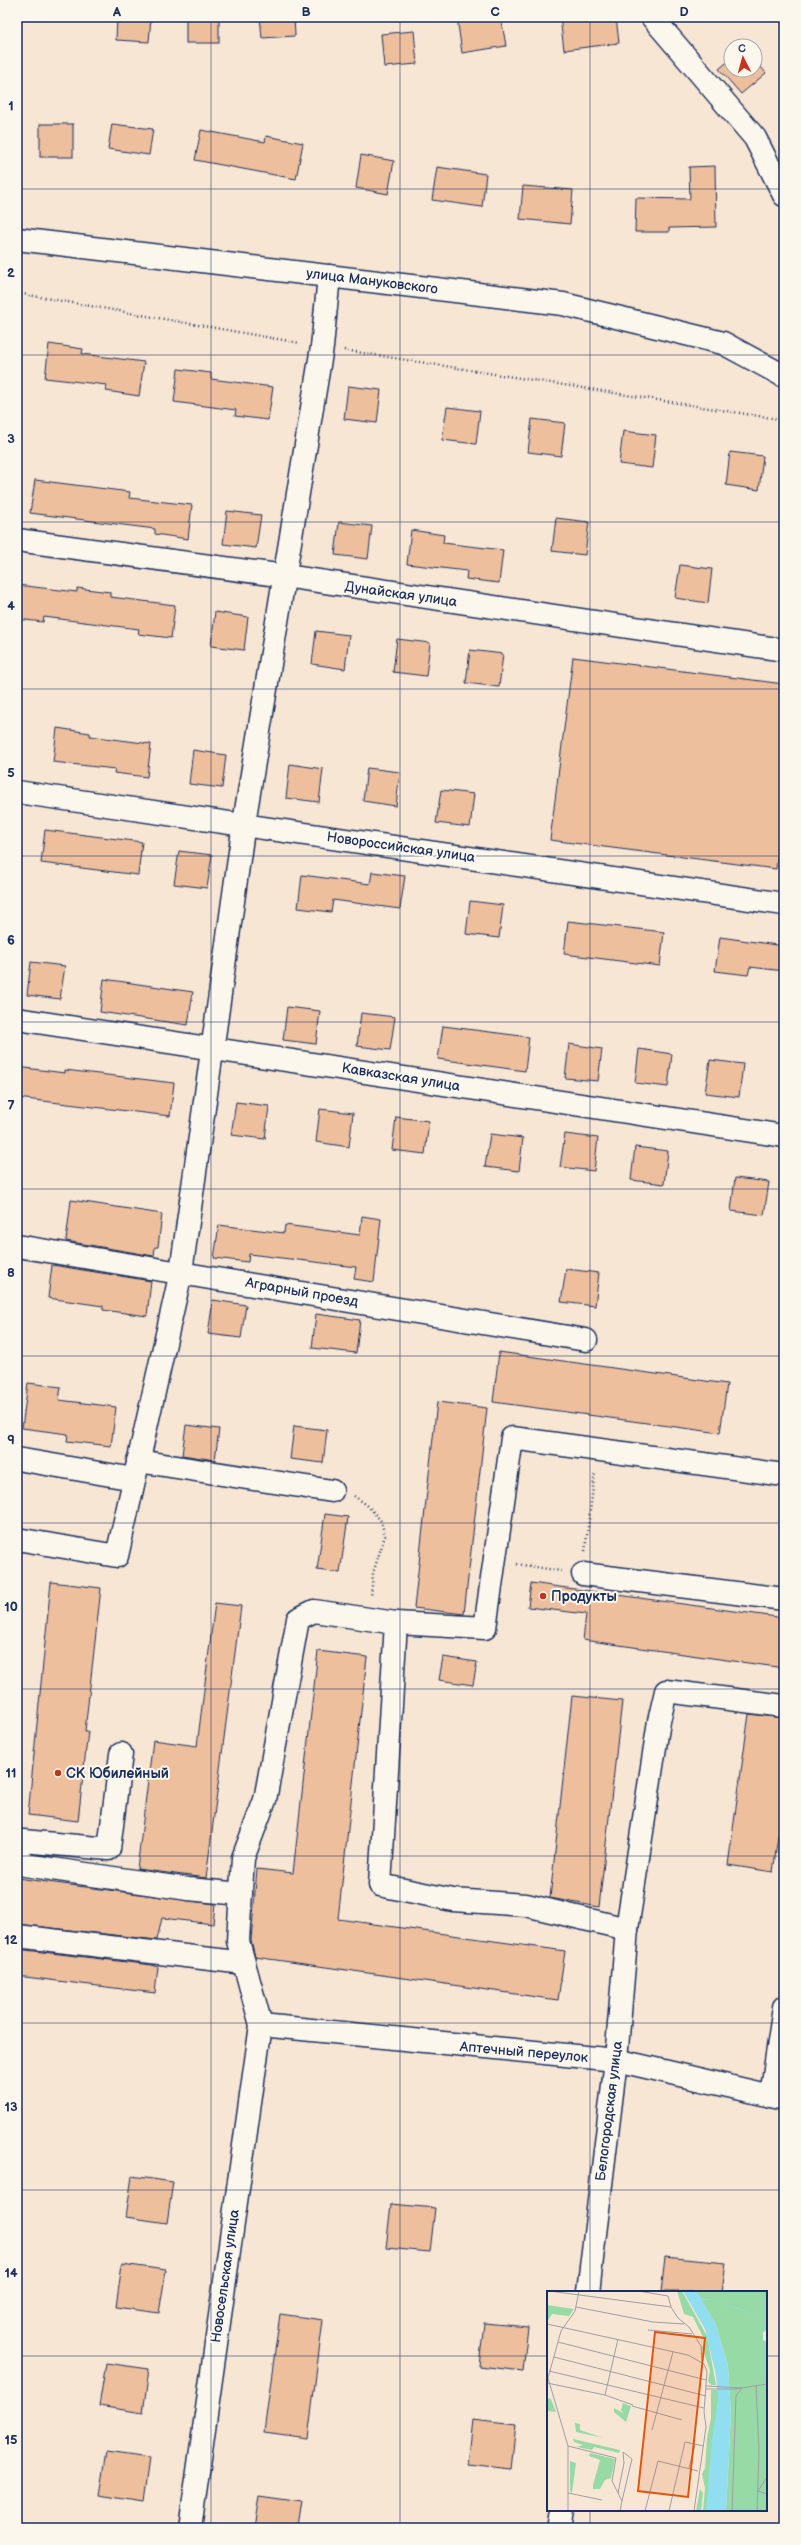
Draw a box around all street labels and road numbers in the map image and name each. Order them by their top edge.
street label: улица Мануковского [305,264,439,298]
street label: Дунайская улица [344,578,459,610]
street label: Новороссийская улица [326,828,477,866]
street label: Кавказская улица [341,1059,462,1095]
street label: Аграрный проезд [243,1274,360,1310]
street label: Аптечный переулок [458,2038,589,2066]
street label: Белогородская улица [592,2039,626,2182]
street label: Новосельская улица [207,2207,243,2344]

